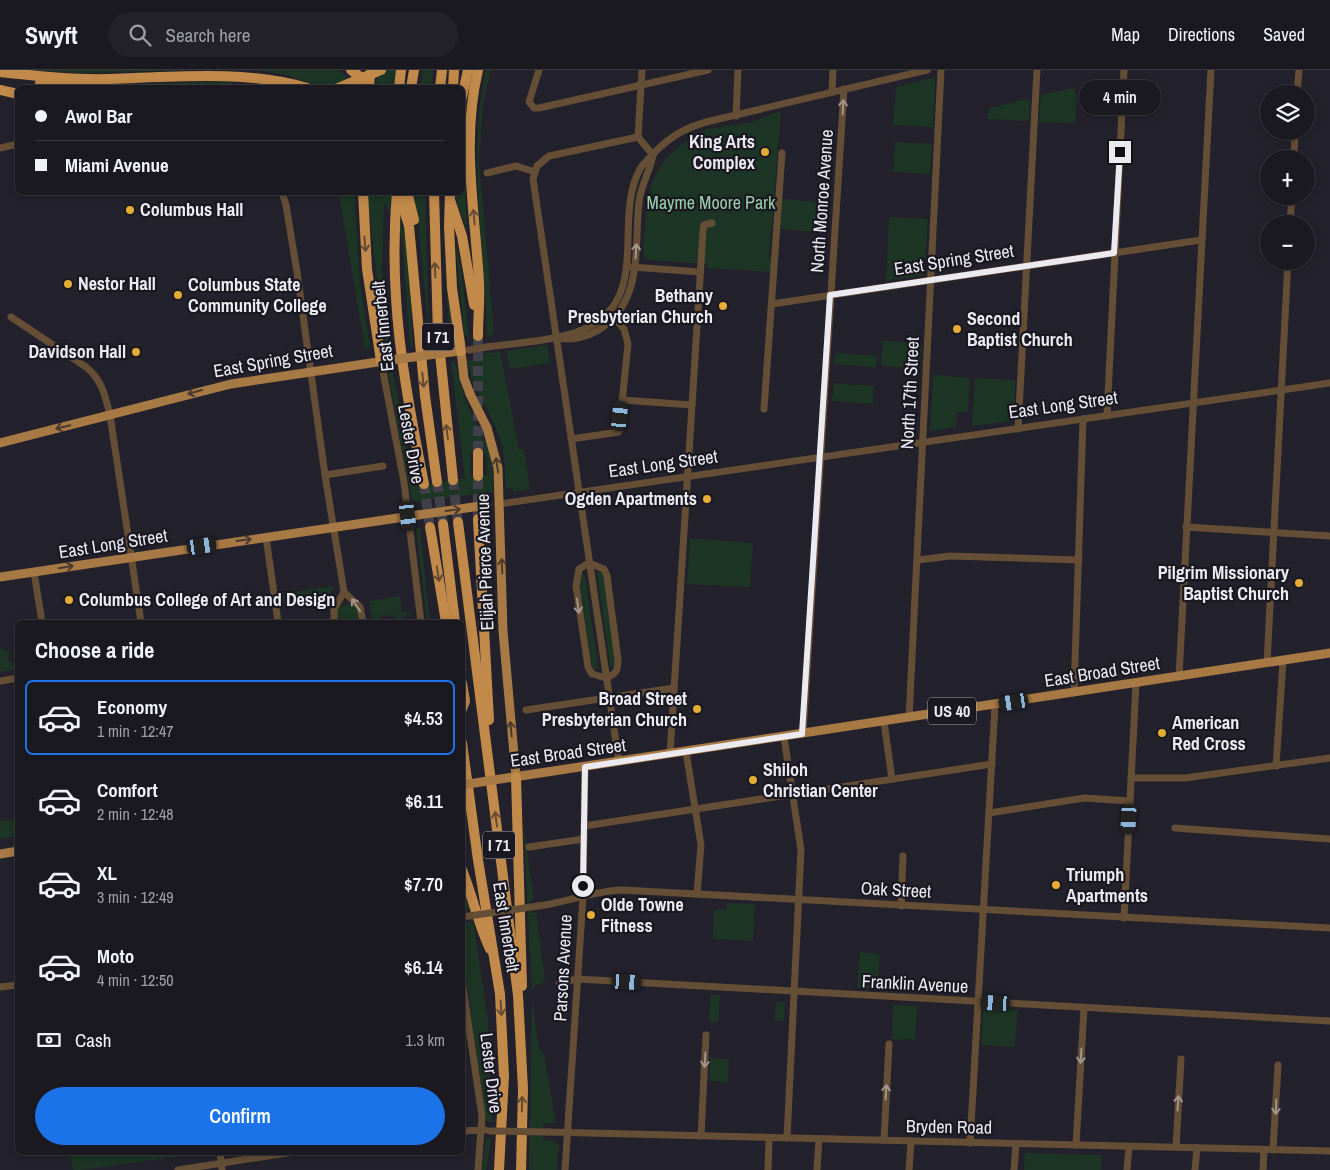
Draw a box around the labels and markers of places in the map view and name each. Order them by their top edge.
place label: King Arts Complex [689,129,756,175]
marker: King Arts Complex [759,146,771,158]
place label: Columbus Hall [140,197,243,222]
marker: Columbus Hall [124,204,136,216]
place label: Nestor Hall [78,271,156,296]
place label: Columbus State Community College [188,272,327,318]
marker: Nestor Hall [62,278,74,290]
place label: Bethany Presbyterian Church [568,283,714,329]
marker: Columbus State Community College [172,289,184,301]
marker: Bethany Presbyterian Church [717,300,729,312]
place label: Second Baptist Church [967,306,1073,352]
marker: Second Baptist Church [951,323,963,335]
place label: Davidson Hall [28,339,126,364]
marker: Davidson Hall [130,346,142,358]
place label: Ogden Apartments [565,486,697,511]
marker: Ogden Apartments [701,493,713,505]
place label: Pilgrim Missionary Baptist Church [1158,560,1290,606]
marker: Pilgrim Missionary Baptist Church [1293,577,1305,589]
place label: Columbus College of Art and Design [79,587,335,612]
marker: Columbus College of Art and Design [63,594,75,606]
place label: Broad Street Presbyterian Church [542,686,687,732]
marker: Broad Street Presbyterian Church [691,703,703,715]
place label: American Red Cross [1172,710,1246,756]
marker: American Red Cross [1156,727,1168,739]
place label: Shiloh Christian Center [763,757,878,803]
marker: Shiloh Christian Center [747,774,759,786]
place label: Triumph Apartments [1066,862,1148,908]
marker: Triumph Apartments [1050,879,1062,891]
place label: Olde Towne Fitness [601,892,684,938]
marker: Olde Towne Fitness [585,909,597,921]

